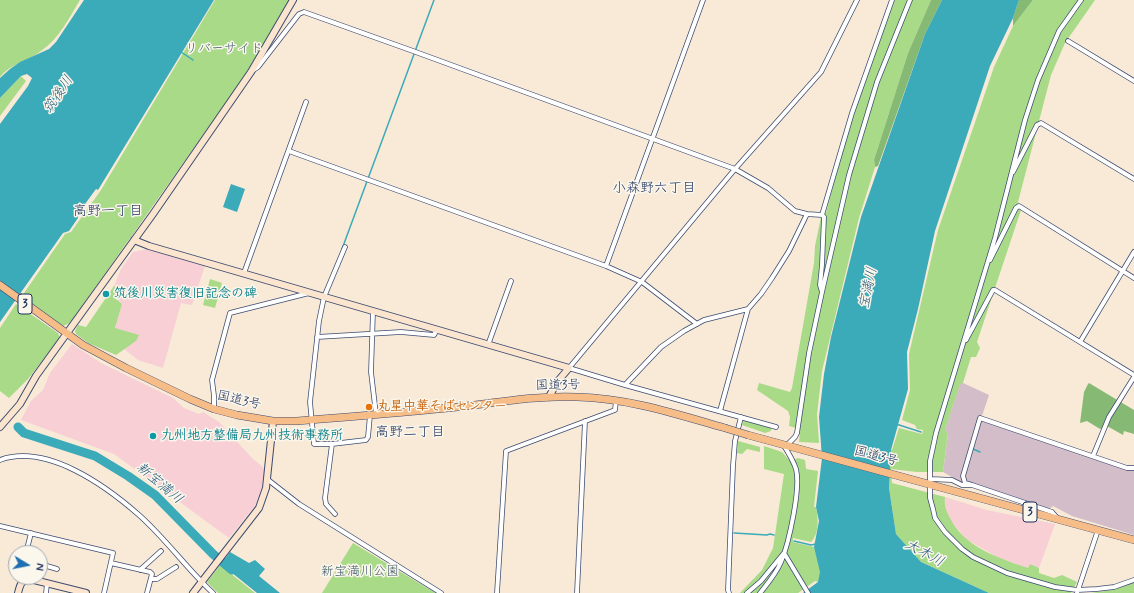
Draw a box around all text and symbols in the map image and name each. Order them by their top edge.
park label: リバーサイド [185,41,263,57]
water label: 筑後川 [40,73,78,117]
district label: 小森野六丁目 [612,181,696,197]
district label: 高野一丁目 [73,204,143,220]
water label: 宝満川 [856,266,882,310]
place label: 筑後川災害復旧記念の碑 [114,286,257,302]
marker: 筑後川災害復旧記念の碑 [101,289,111,299]
road number: 3 [18,294,32,314]
street label: 国道3号 [535,378,581,394]
street label: 国道3号 [215,388,263,414]
place label: 丸星中華そばセンター [377,399,507,415]
marker: 丸星中華そばセンター [364,402,374,412]
district label: 高野二丁目 [375,425,445,441]
place label: 九州地方整備局九州技術事務所 [161,428,343,444]
marker: 九州地方整備局九州技術事務所 [148,431,158,441]
street label: 国道3号 [852,444,900,470]
water label: 新宝満川 [132,460,186,508]
road number: 3 [1023,502,1037,522]
water label: 大木川 [902,537,946,571]
north arrow [8,545,48,585]
text: N [31,562,46,572]
park label: 新宝満川公園 [321,564,399,580]

